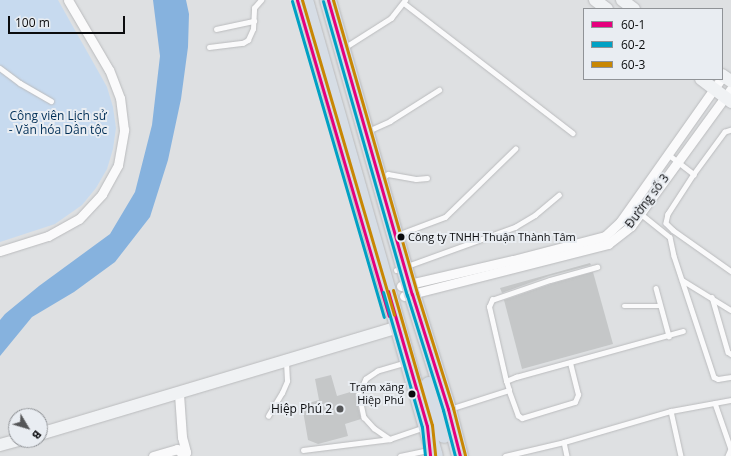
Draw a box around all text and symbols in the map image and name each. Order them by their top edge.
scale bar [10,8,127,34]
legend [583,8,723,80]
text: 100 m [15,14,50,31]
text: 60-1 [621,16,645,33]
text: 60-2 [621,36,645,53]
text: 60-3 [621,56,645,73]
park label: Công viên Lịch sử - Văn hóa Dân tộc [9,109,107,137]
street label: Đường số 3 [622,171,672,231]
place label: Công ty TNHH Thuận Thành Tâm [408,230,576,244]
marker: Công ty TNHH Thuận Thành Tâm [396,232,406,242]
place label: Trạm xăng Hiệp Phú [350,381,404,407]
marker: Trạm xăng Hiệp Phú [407,389,417,399]
place label: Hiệp Phú 2 [271,402,332,416]
marker: Hiệp Phú 2 [335,404,345,414]
north arrow [8,408,48,448]
text: B [29,428,45,443]

